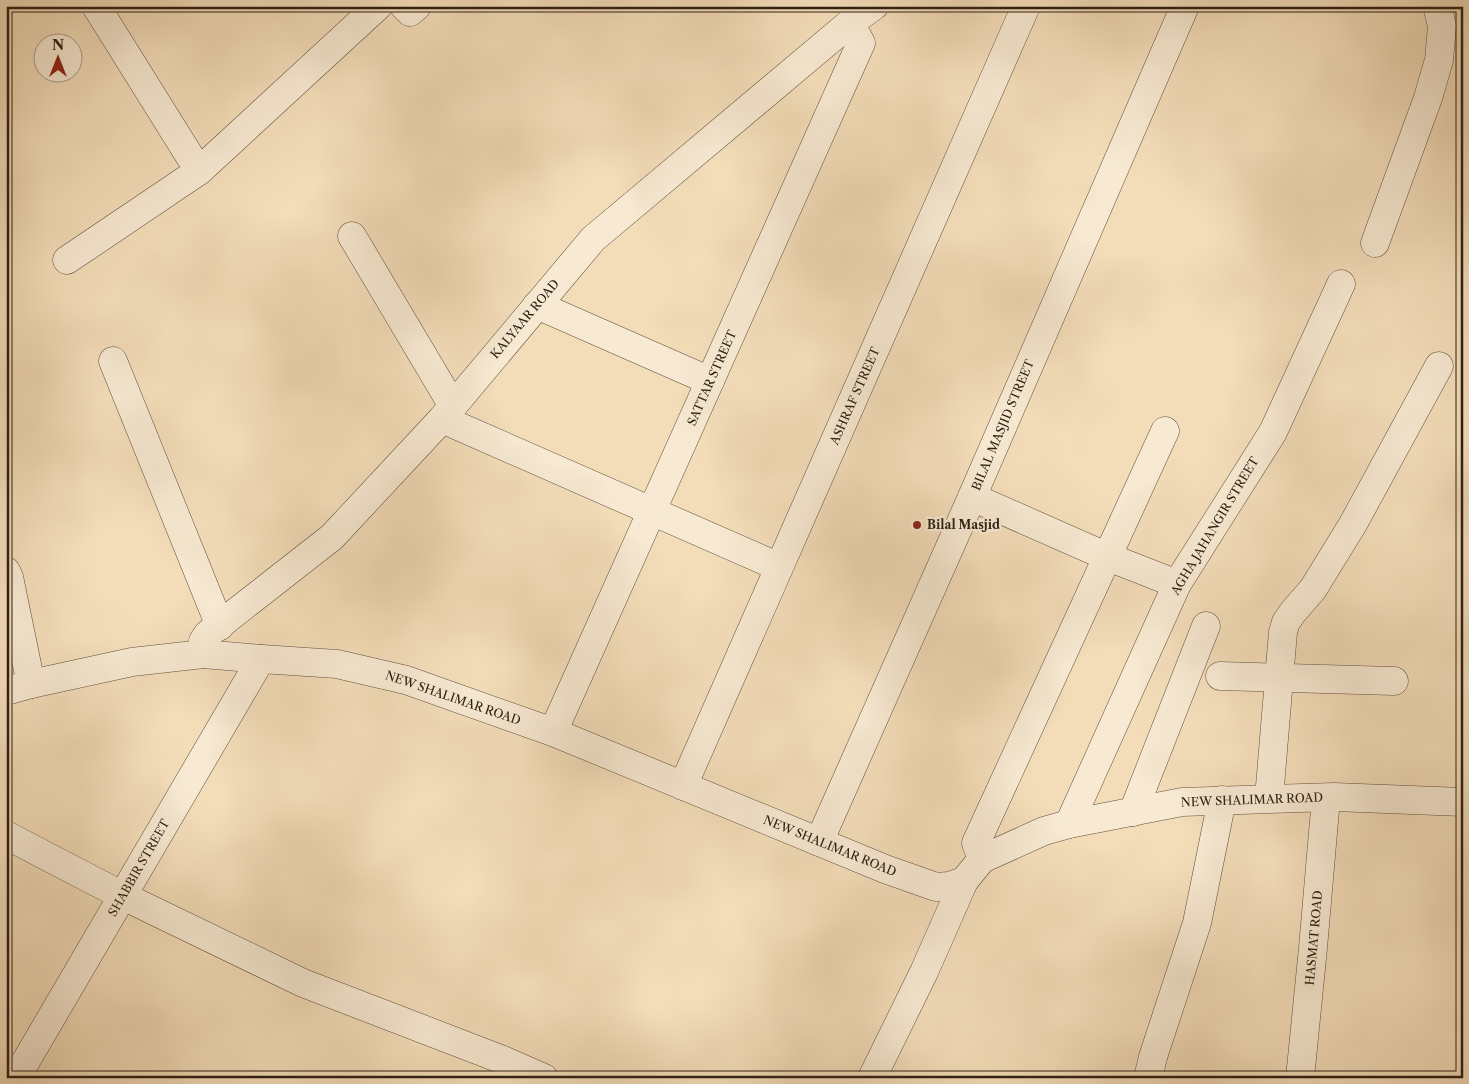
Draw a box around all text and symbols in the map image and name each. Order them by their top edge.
north arrow [32,32,82,82]
text: N [52,36,64,54]
street label: KALYAAR ROAD [487,276,562,361]
street label: SATTAR STREET [684,328,739,428]
street label: ASHRAF STREET [826,345,883,448]
street label: BILAL MASJID STREET [968,357,1037,493]
street label: AGHA JAHANGIR STREET [1167,454,1262,598]
place label: Bilal Masjid [927,517,1000,532]
marker: Bilal Masjid [911,519,923,531]
street label: NEW SHALIMAR ROAD [384,667,523,728]
street label: NEW SHALIMAR ROAD [1181,790,1324,809]
street label: NEW SHALIMAR ROAD [761,812,899,879]
street label: SHABBIR STREET [105,817,172,919]
street label: HASMAT ROAD [1302,890,1325,986]

